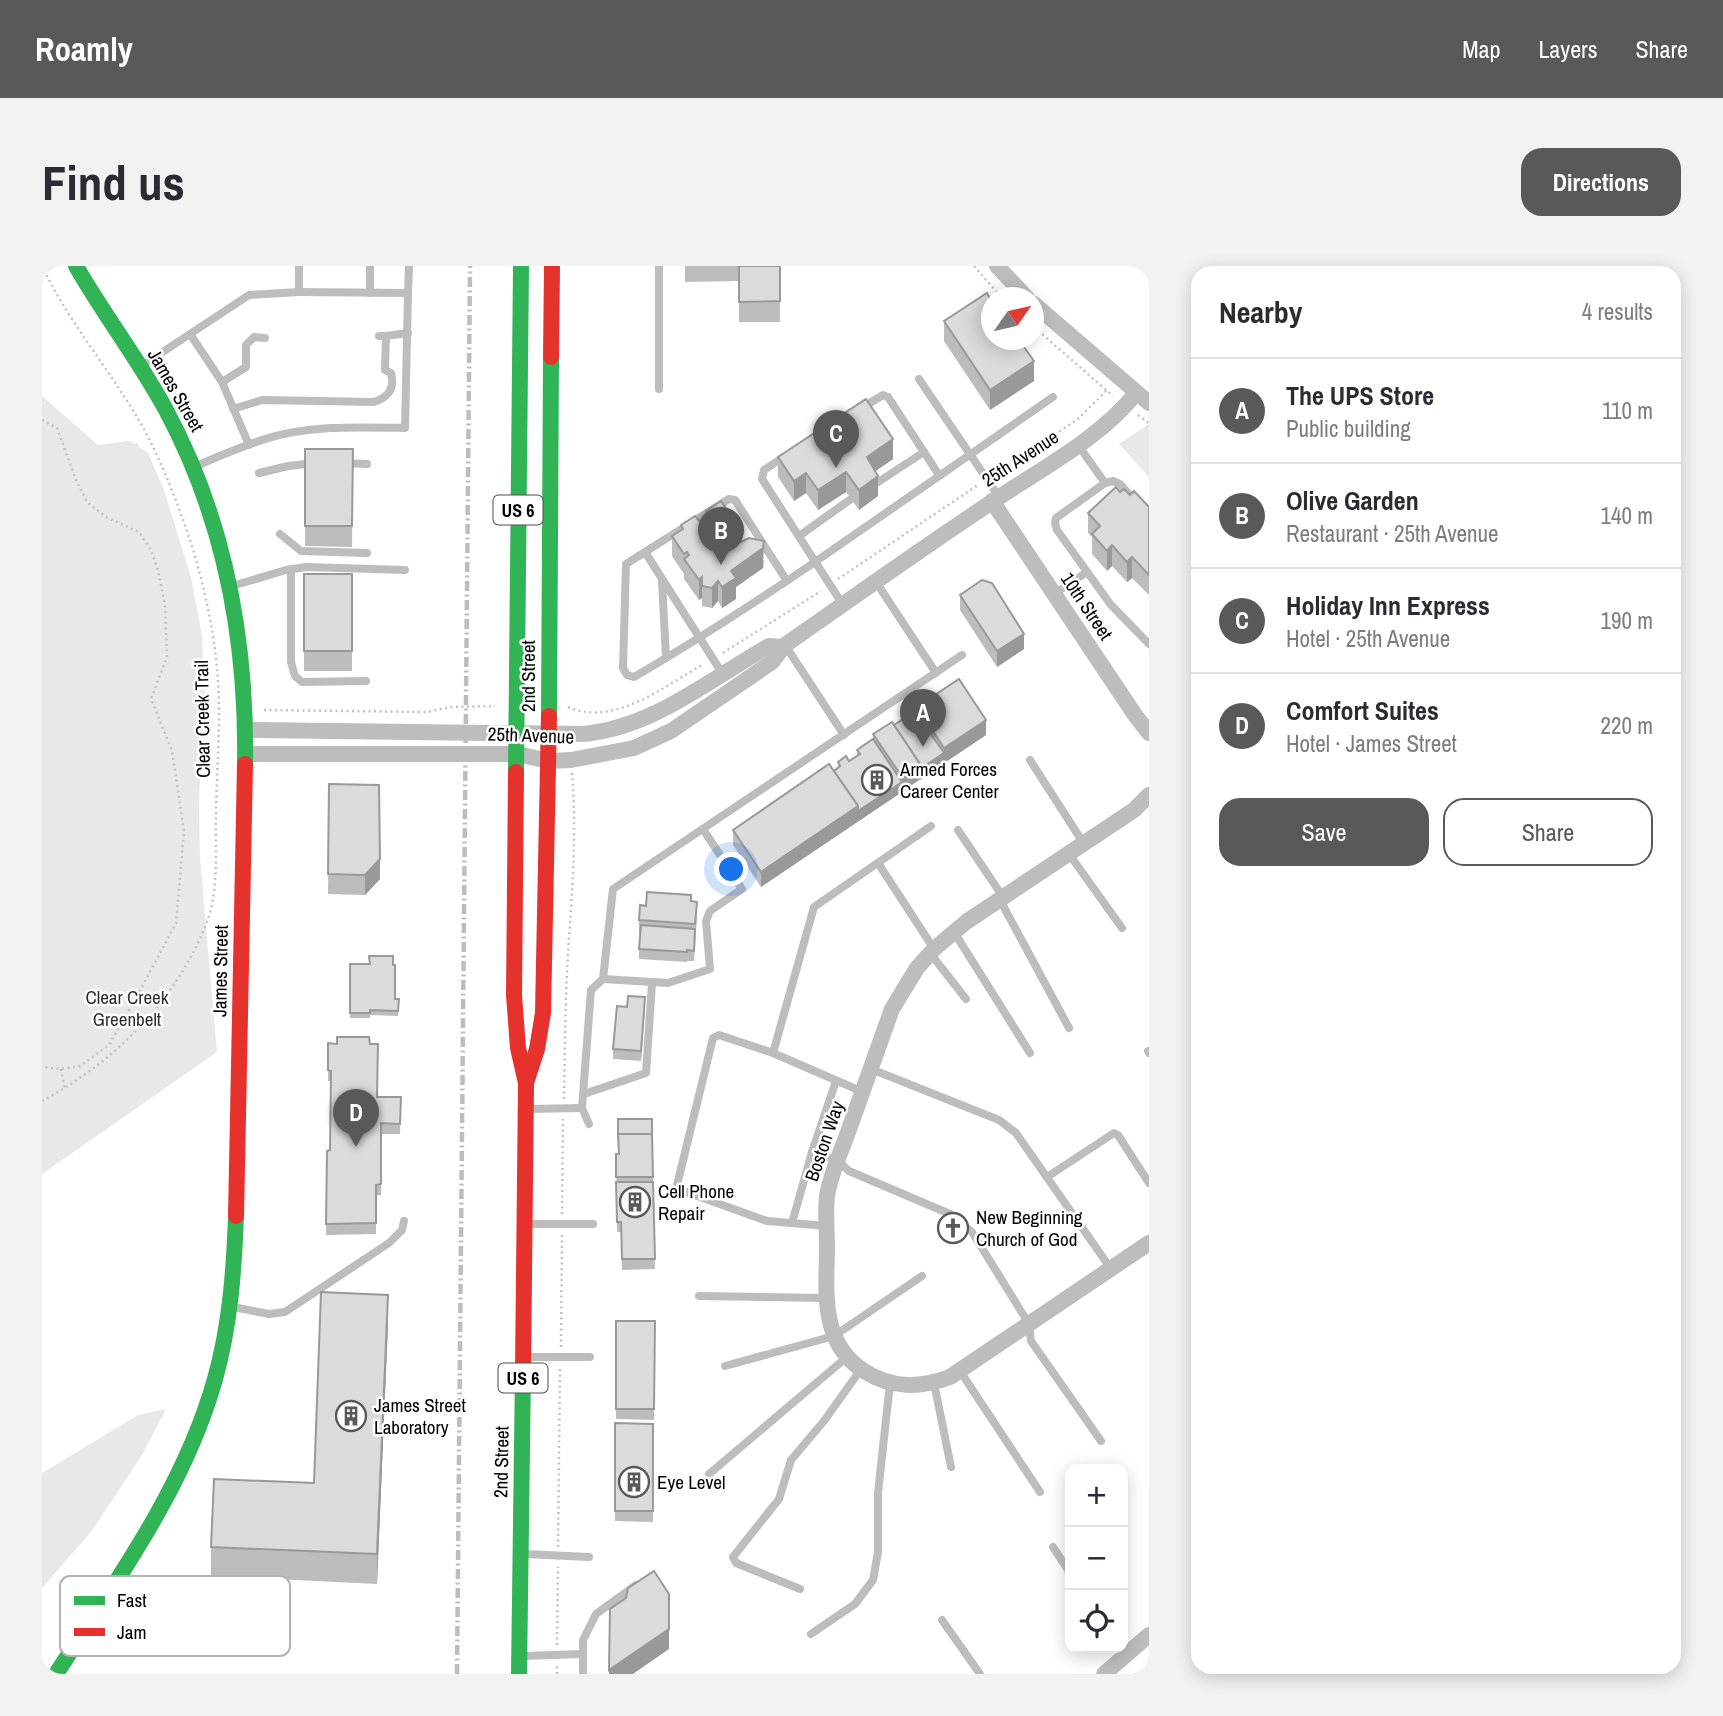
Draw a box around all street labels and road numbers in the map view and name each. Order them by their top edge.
street label: James Street [142,344,211,437]
street label: 25th Avenue [977,424,1063,492]
road number: US 6 [494,496,542,524]
street label: 10th Street [1055,567,1119,645]
street label: 2nd Street [515,639,541,712]
street label: Clear Creek Trail [188,660,216,778]
street label: 25th Avenue [487,721,575,749]
street label: James Street [206,924,234,1017]
street label: Boston Way [798,1097,850,1185]
road number: US 6 [498,1364,547,1392]
street label: 2nd Street [487,1425,515,1498]

